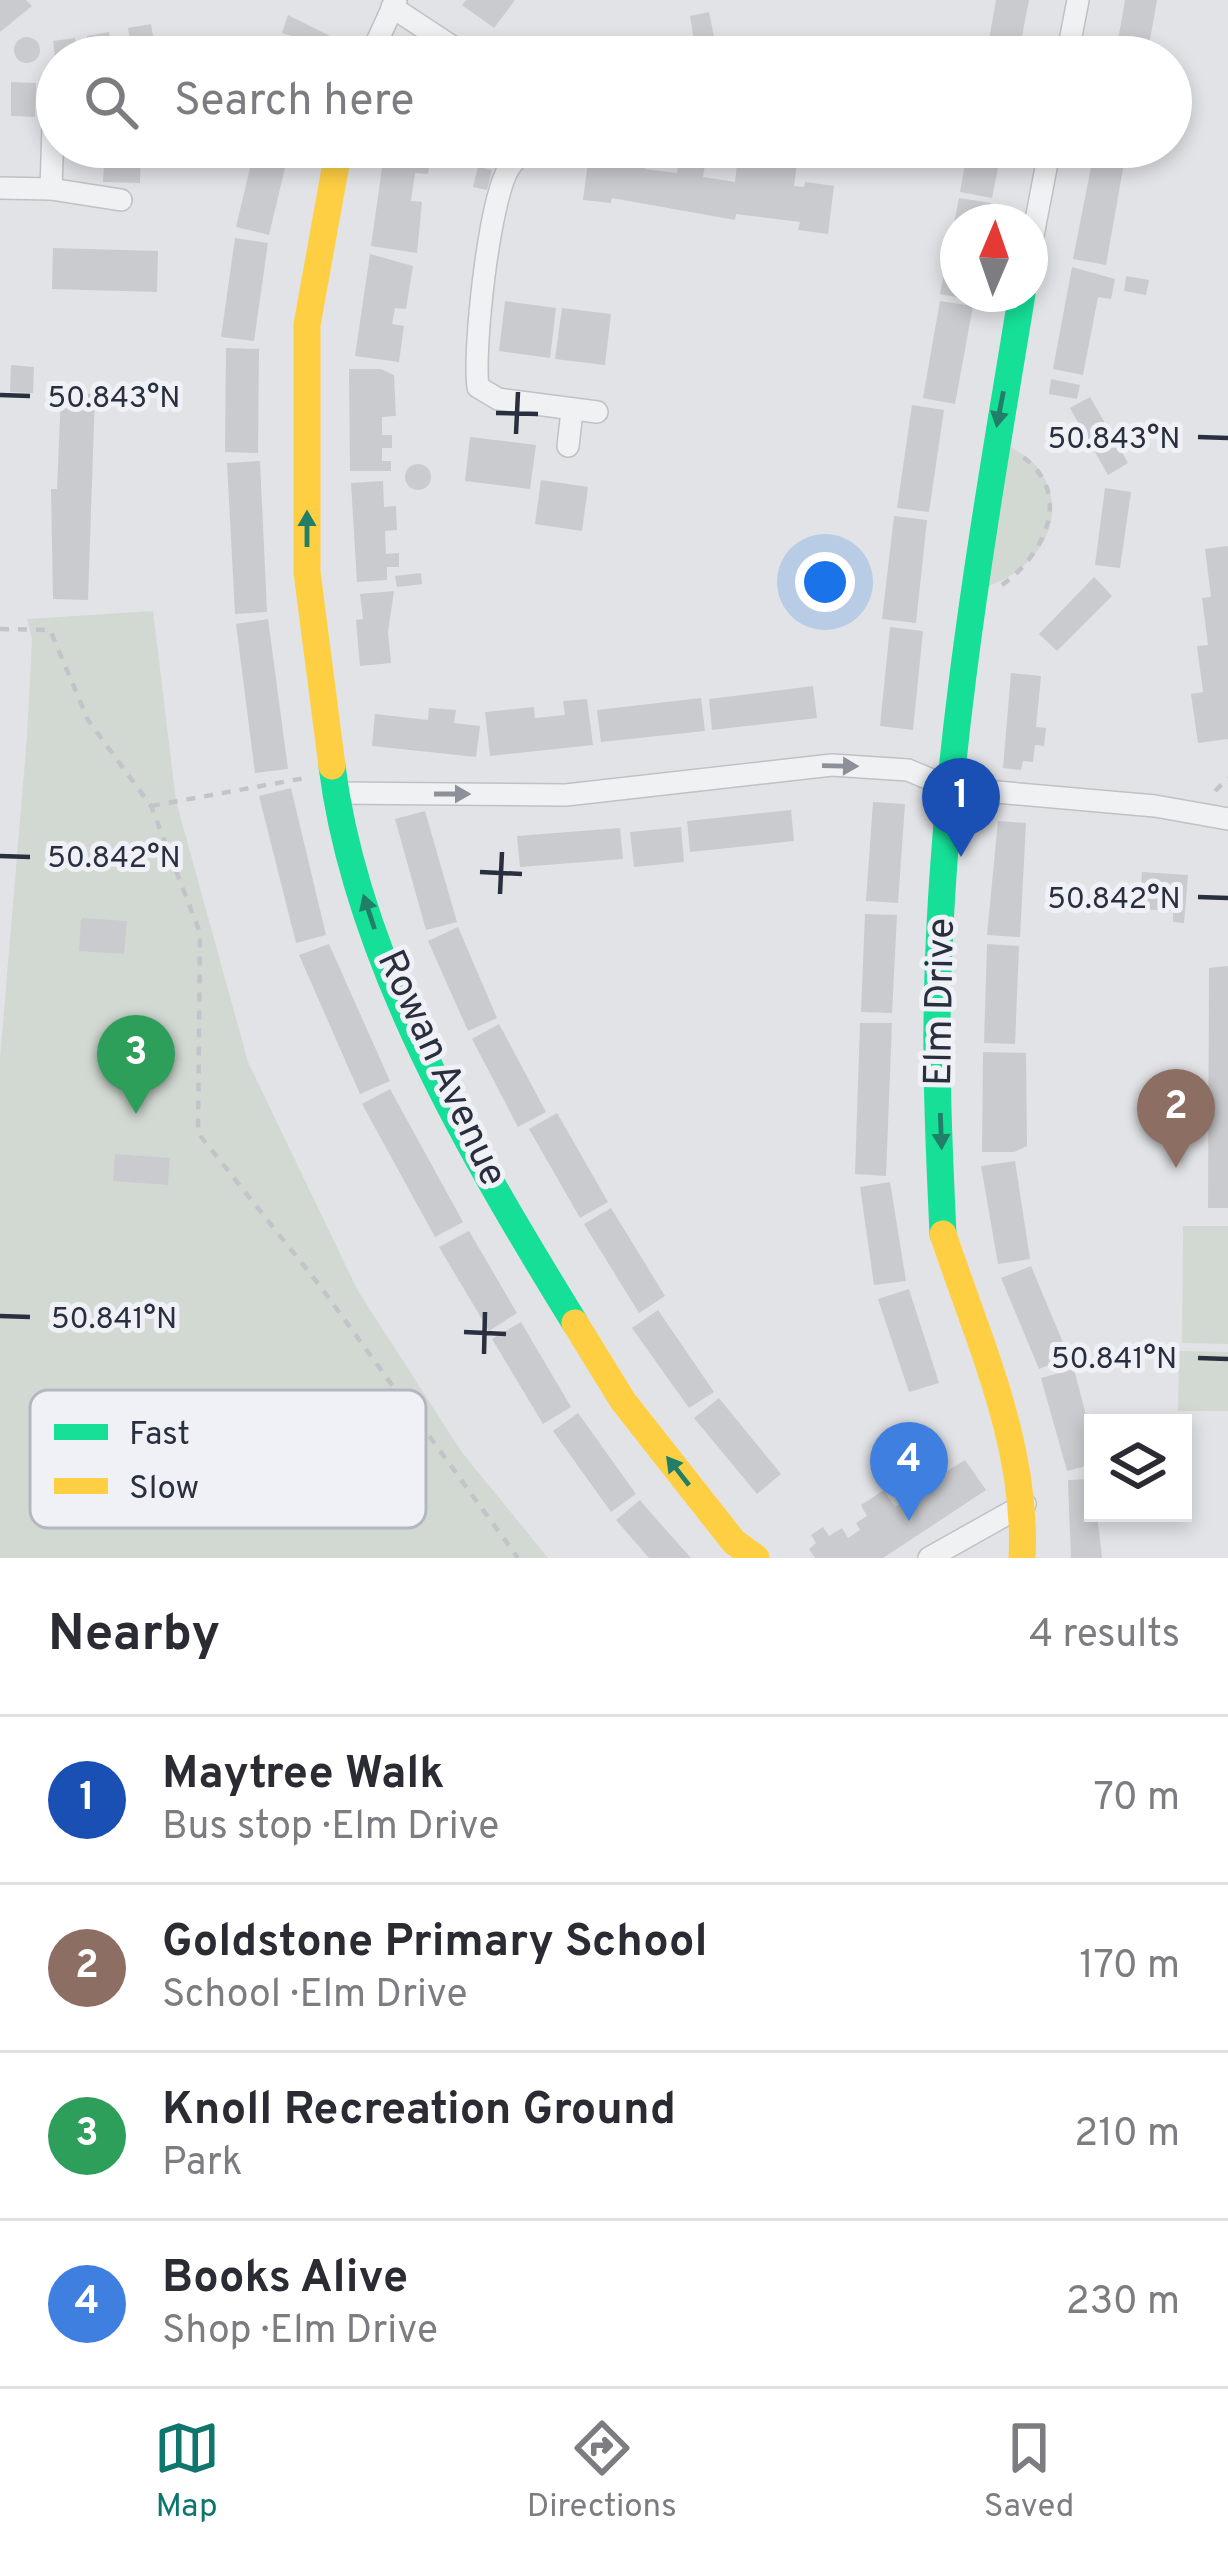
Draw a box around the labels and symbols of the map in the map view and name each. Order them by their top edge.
north arrow [940,204,1048,312]
text: 50.843°N [47,381,181,418]
one-way arrow [990,391,1009,428]
text: 50.843°N [1047,422,1181,459]
one-way arrow [297,509,317,547]
your location [795,552,855,612]
one-way arrow [822,757,860,776]
pin: 1 [922,758,1000,857]
one-way arrow [434,784,472,804]
text: 50.842°N [47,841,181,878]
text: 50.842°N [1047,882,1181,919]
one-way arrow [359,893,378,930]
street label: Elm Drive [916,917,968,1087]
street label: Rowan Avenue [364,943,516,1195]
pin: 3 [97,1015,175,1114]
pin: 2 [1137,1069,1215,1168]
one-way arrow [931,1113,950,1151]
text: 50.841°N [51,1302,177,1339]
text: 50.841°N [1051,1342,1177,1379]
legend [30,1390,426,1528]
text: Fast [129,1415,190,1457]
pin: 4 [870,1422,948,1521]
one-way arrow [666,1456,691,1487]
text: Slow [129,1469,199,1511]

